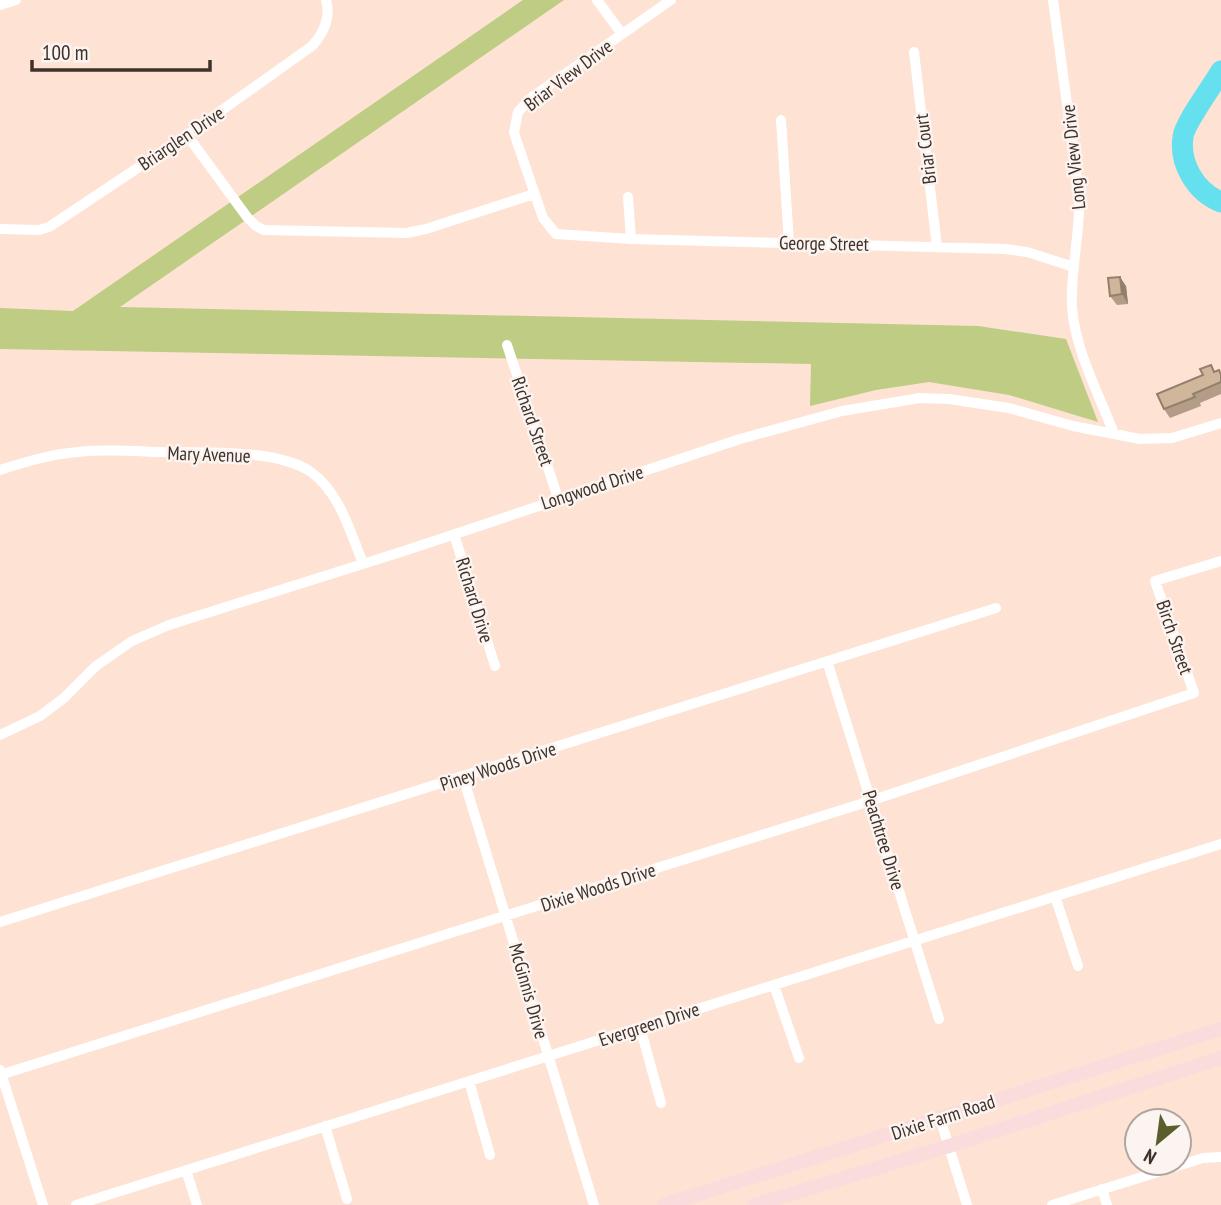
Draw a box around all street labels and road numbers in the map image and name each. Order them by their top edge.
street label: Briar View Drive [519,34,617,116]
street label: Briarglen Drive [133,100,229,175]
street label: Long View Drive [1056,103,1090,211]
street label: Briar Court [909,112,941,186]
street label: George Street [779,230,870,256]
street label: Richard Street [507,373,560,469]
street label: Mary Avenue [167,441,251,467]
street label: Longwood Drive [538,459,646,515]
street label: Richard Drive [451,554,499,646]
street label: Birch Street [1151,597,1199,678]
street label: Piney Woods Drive [437,736,559,796]
street label: Peachtree Drive [857,787,911,893]
street label: Dixie Woods Drive [538,857,659,917]
street label: McGinnis Drive [504,941,554,1042]
street label: Evergreen Drive [596,996,703,1052]
street label: Dixie Farm Road [888,1089,998,1145]

